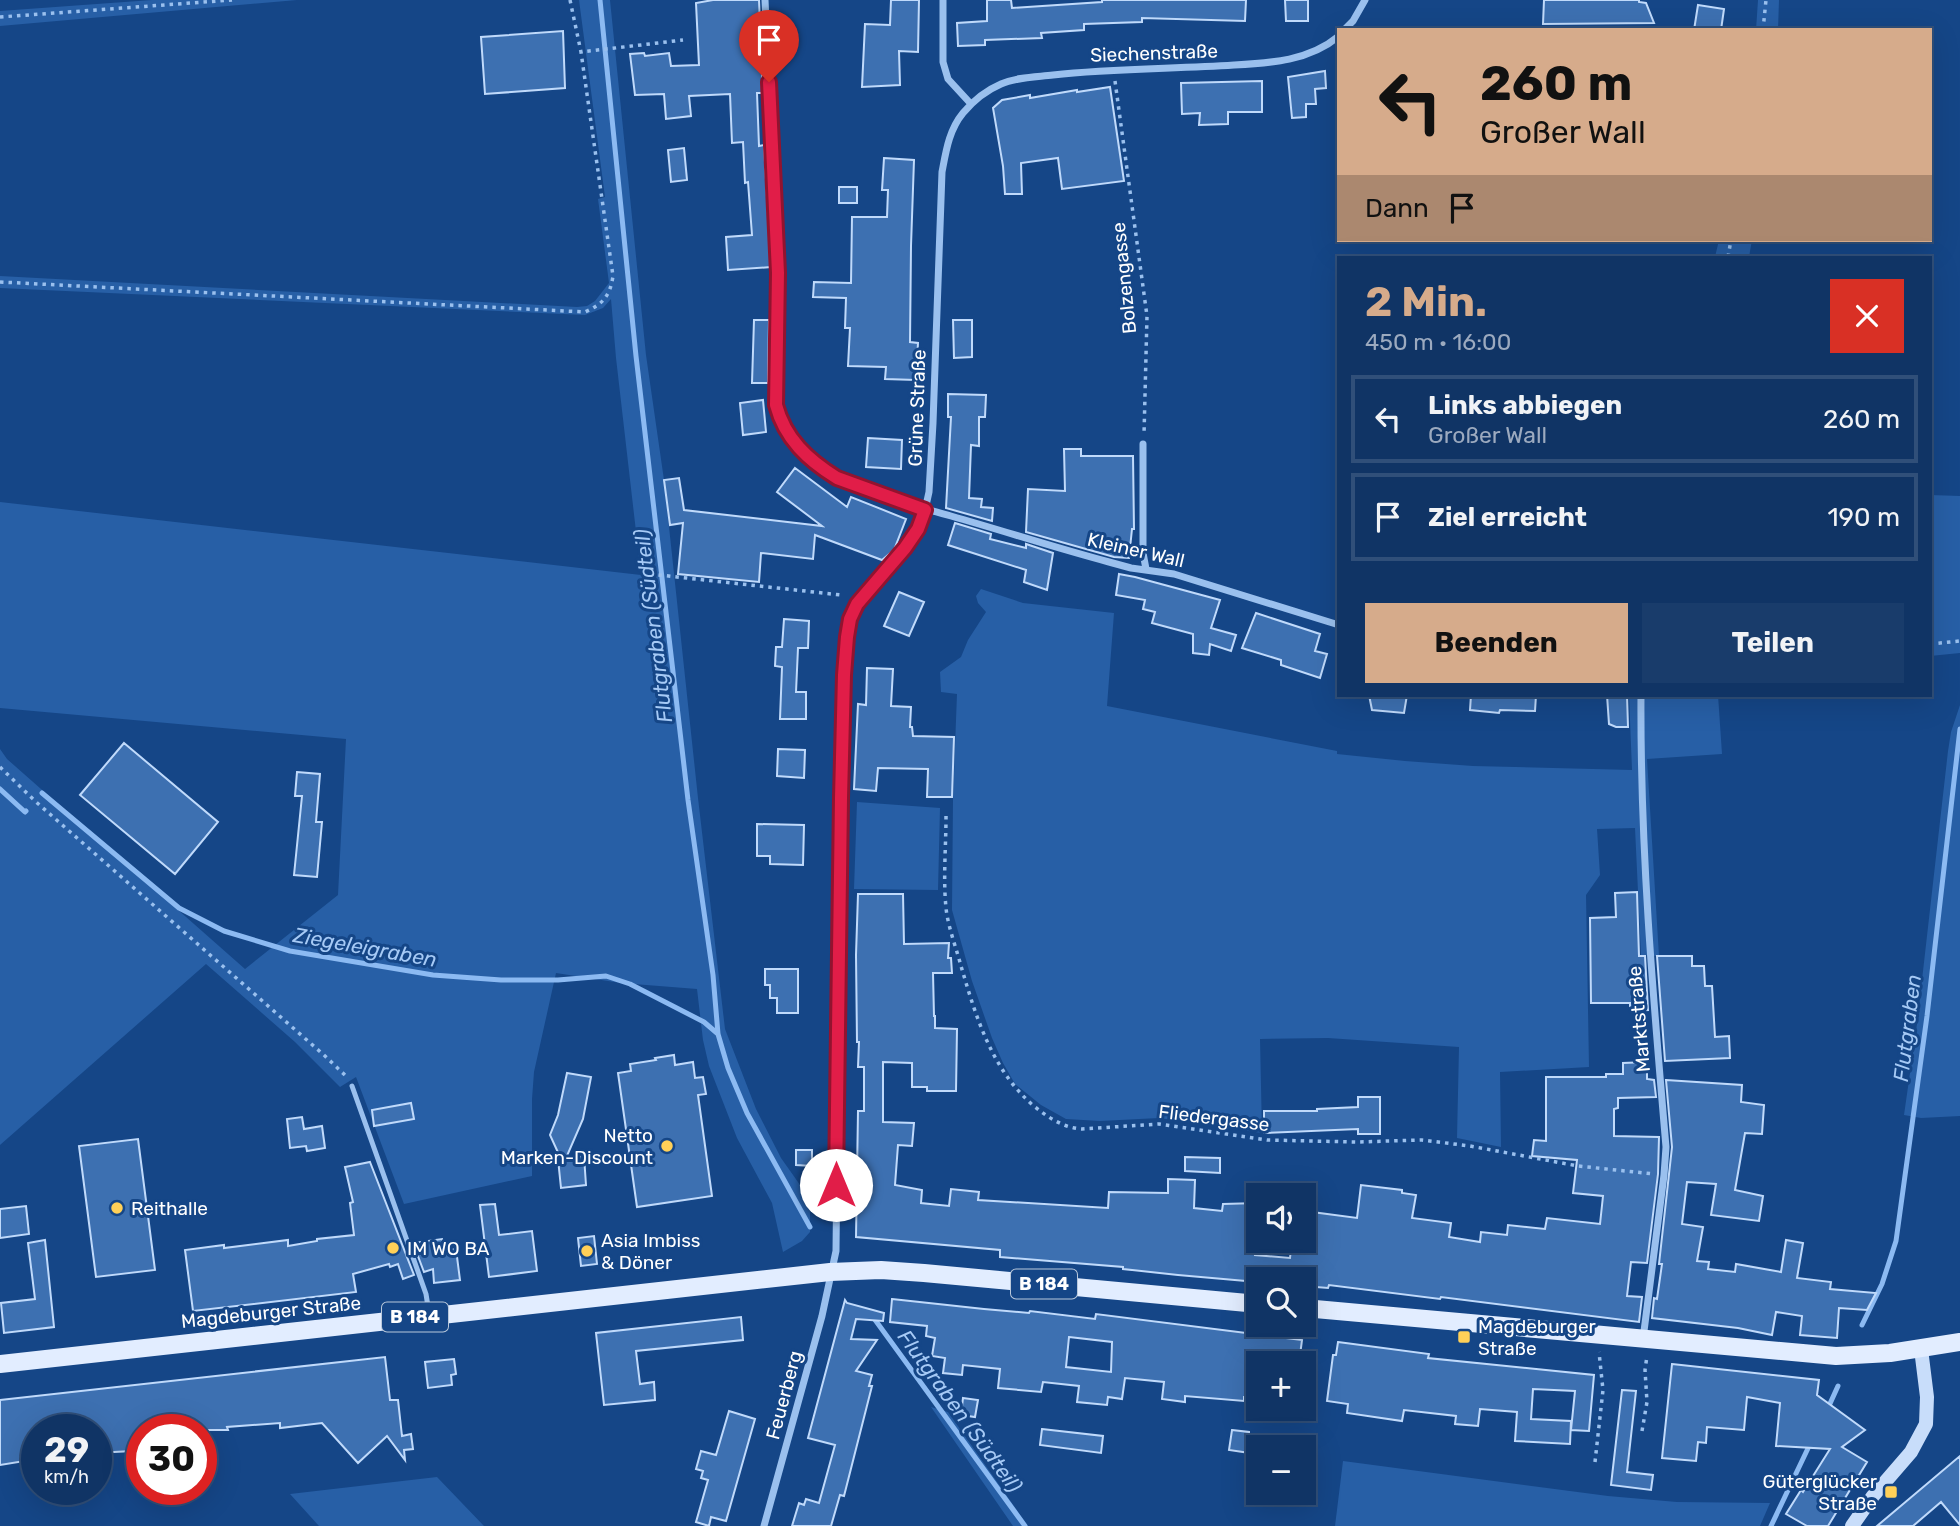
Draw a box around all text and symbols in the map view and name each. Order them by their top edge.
pin [739,10,799,82]
icon: arrive [750,21,788,59]
street label: Siechenstraße [1090,39,1218,67]
text: 260 m [1480,54,1632,112]
icon: left [1365,56,1456,147]
text: Großer Wall [1480,113,1646,151]
icon: arrive [1443,189,1481,227]
text: Dann [1365,193,1429,224]
street label: Bolzengasse [1107,221,1141,335]
text: 2 Min. [1365,277,1487,327]
button: close [1830,279,1904,353]
text: 450 m · 16:00 [1365,328,1511,356]
street label: Grüne Straße [903,349,931,467]
text: Links abbiegen [1428,390,1622,421]
icon: left [1369,400,1407,438]
text: 260 m [1823,404,1900,435]
text: Großer Wall [1428,421,1547,449]
icon: arrive [1369,498,1407,536]
text: Ziel erreicht [1428,502,1587,533]
text: 190 m [1827,502,1900,533]
water label: Flutgraben (Südteil) [629,528,677,724]
street label: Kleiner Wall [1085,528,1187,572]
button: Beenden [1365,603,1628,683]
button: Teilen [1642,603,1904,683]
water label: Ziegeleigraben [290,922,439,972]
street label: Marktstraße [1623,965,1655,1073]
water label: Flutgraben [1888,973,1926,1083]
street label: Fliedergasse [1157,1100,1271,1136]
place label: Netto Marken-Discount [501,1124,654,1169]
marker: Netto Marken-Discount [659,1138,675,1154]
position arrow [799,1148,873,1222]
map controls [1246,1183,1316,1505]
button: sound [1246,1183,1316,1253]
place label: Reithalle [131,1197,208,1220]
marker: Reithalle [109,1200,125,1216]
place label: Asia Imbiss & Döner [601,1229,701,1274]
place label: IM WO BA [407,1237,490,1260]
marker: IM WO BA [385,1240,401,1256]
marker: Asia Imbiss & Döner [579,1243,595,1259]
button: search [1246,1267,1316,1337]
road number: B 184 [1011,1269,1077,1298]
street label: Magdeburger Straße [180,1291,362,1333]
road number: B 184 [382,1302,448,1332]
place label: Magdeburger Straße [1478,1315,1597,1360]
water label: Flutgraben (Südteil) [893,1325,1027,1497]
marker: Magdeburger Straße [1456,1329,1472,1345]
street label: Feuerberg [761,1348,807,1442]
button: + [1246,1351,1316,1421]
speed limit sign: 30 [126,1414,217,1505]
text: 29 [44,1429,89,1471]
button: − [1246,1435,1316,1505]
text: km/h [44,1466,89,1488]
place label: Güterglücker Straße [1762,1470,1878,1515]
marker: Güterglücker Straße [1883,1484,1899,1500]

